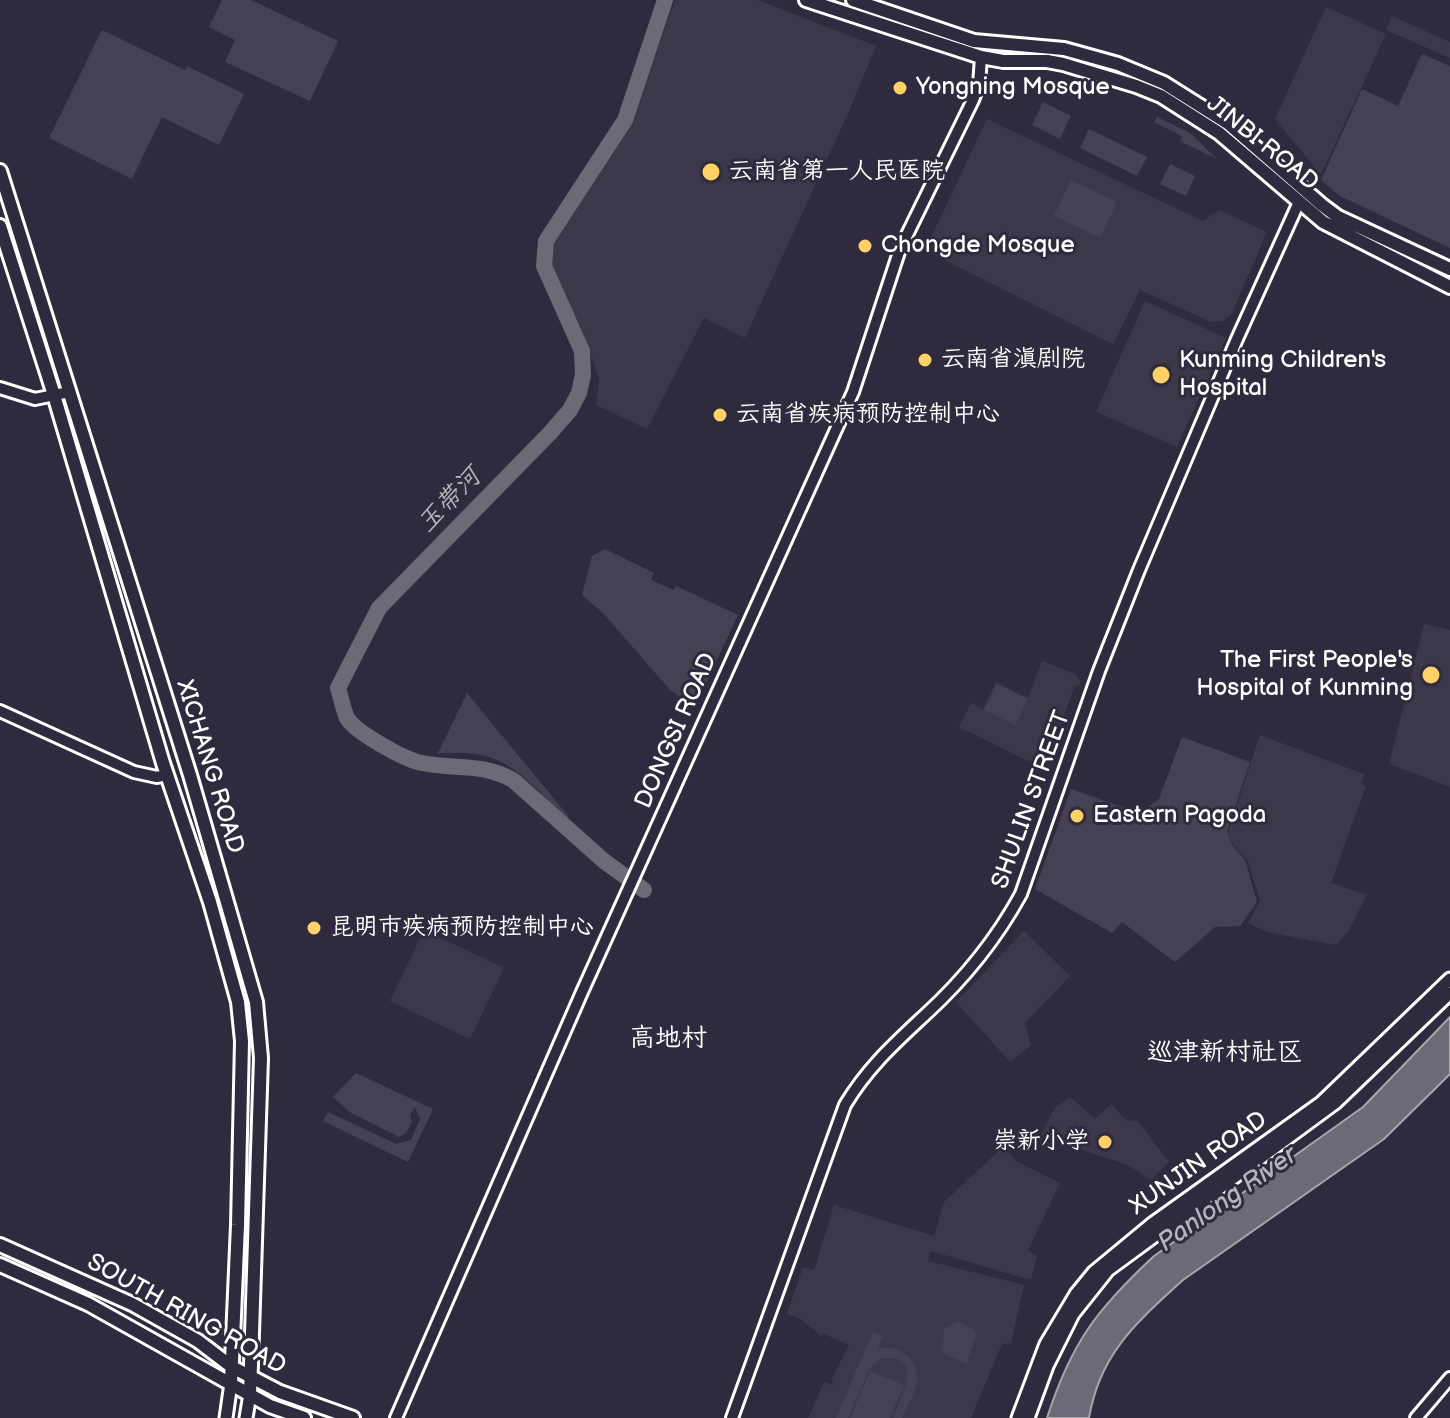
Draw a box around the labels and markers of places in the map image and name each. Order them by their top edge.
place label: Yongning Mosque [916,74,1110,102]
marker: Yongning Mosque [891,79,909,97]
place label: 云南省第一人民医院 [729,158,945,186]
marker: 云南省第一人民医院 [700,161,722,183]
place label: Chongde Mosque [881,232,1075,260]
marker: Chongde Mosque [856,237,874,255]
place label: 云南省滇剧院 [941,346,1085,374]
place label: Kunming Children's Hospital [1179,347,1386,403]
marker: 云南省滇剧院 [916,351,934,369]
marker: Kunming Children's Hospital [1150,364,1172,386]
place label: 云南省疾病预防控制中心 [736,401,1000,429]
marker: 云南省疾病预防控制中心 [711,406,729,424]
place label: The First People's Hospital of Kunming [1196,647,1413,703]
marker: The First People's Hospital of Kunming [1420,664,1442,686]
place label: Eastern Pagoda [1093,802,1266,830]
marker: Eastern Pagoda [1068,807,1086,825]
place label: 昆明市疾病预防控制中心 [330,914,594,942]
marker: 昆明市疾病预防控制中心 [305,919,323,937]
place label: 崇新小学 [993,1128,1089,1156]
marker: 崇新小学 [1096,1133,1114,1151]

